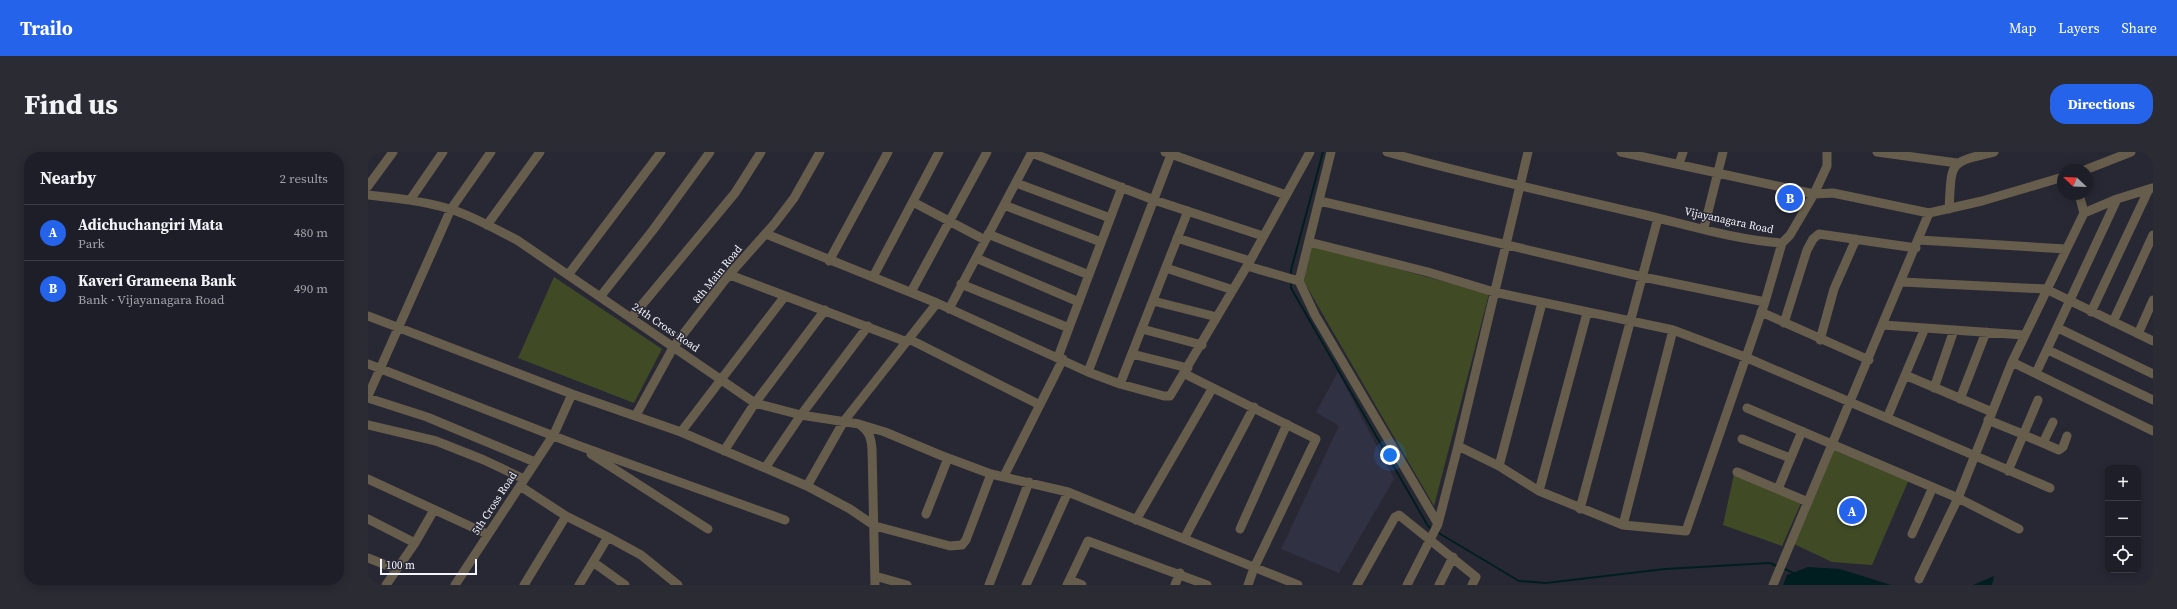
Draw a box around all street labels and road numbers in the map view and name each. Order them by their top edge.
street label: Vijayanagara Road [1683,204,1776,237]
street label: 8th Main Road [689,241,746,307]
street label: 24th Cross Road [629,299,703,356]
street label: 5th Cross Road [468,468,521,538]

